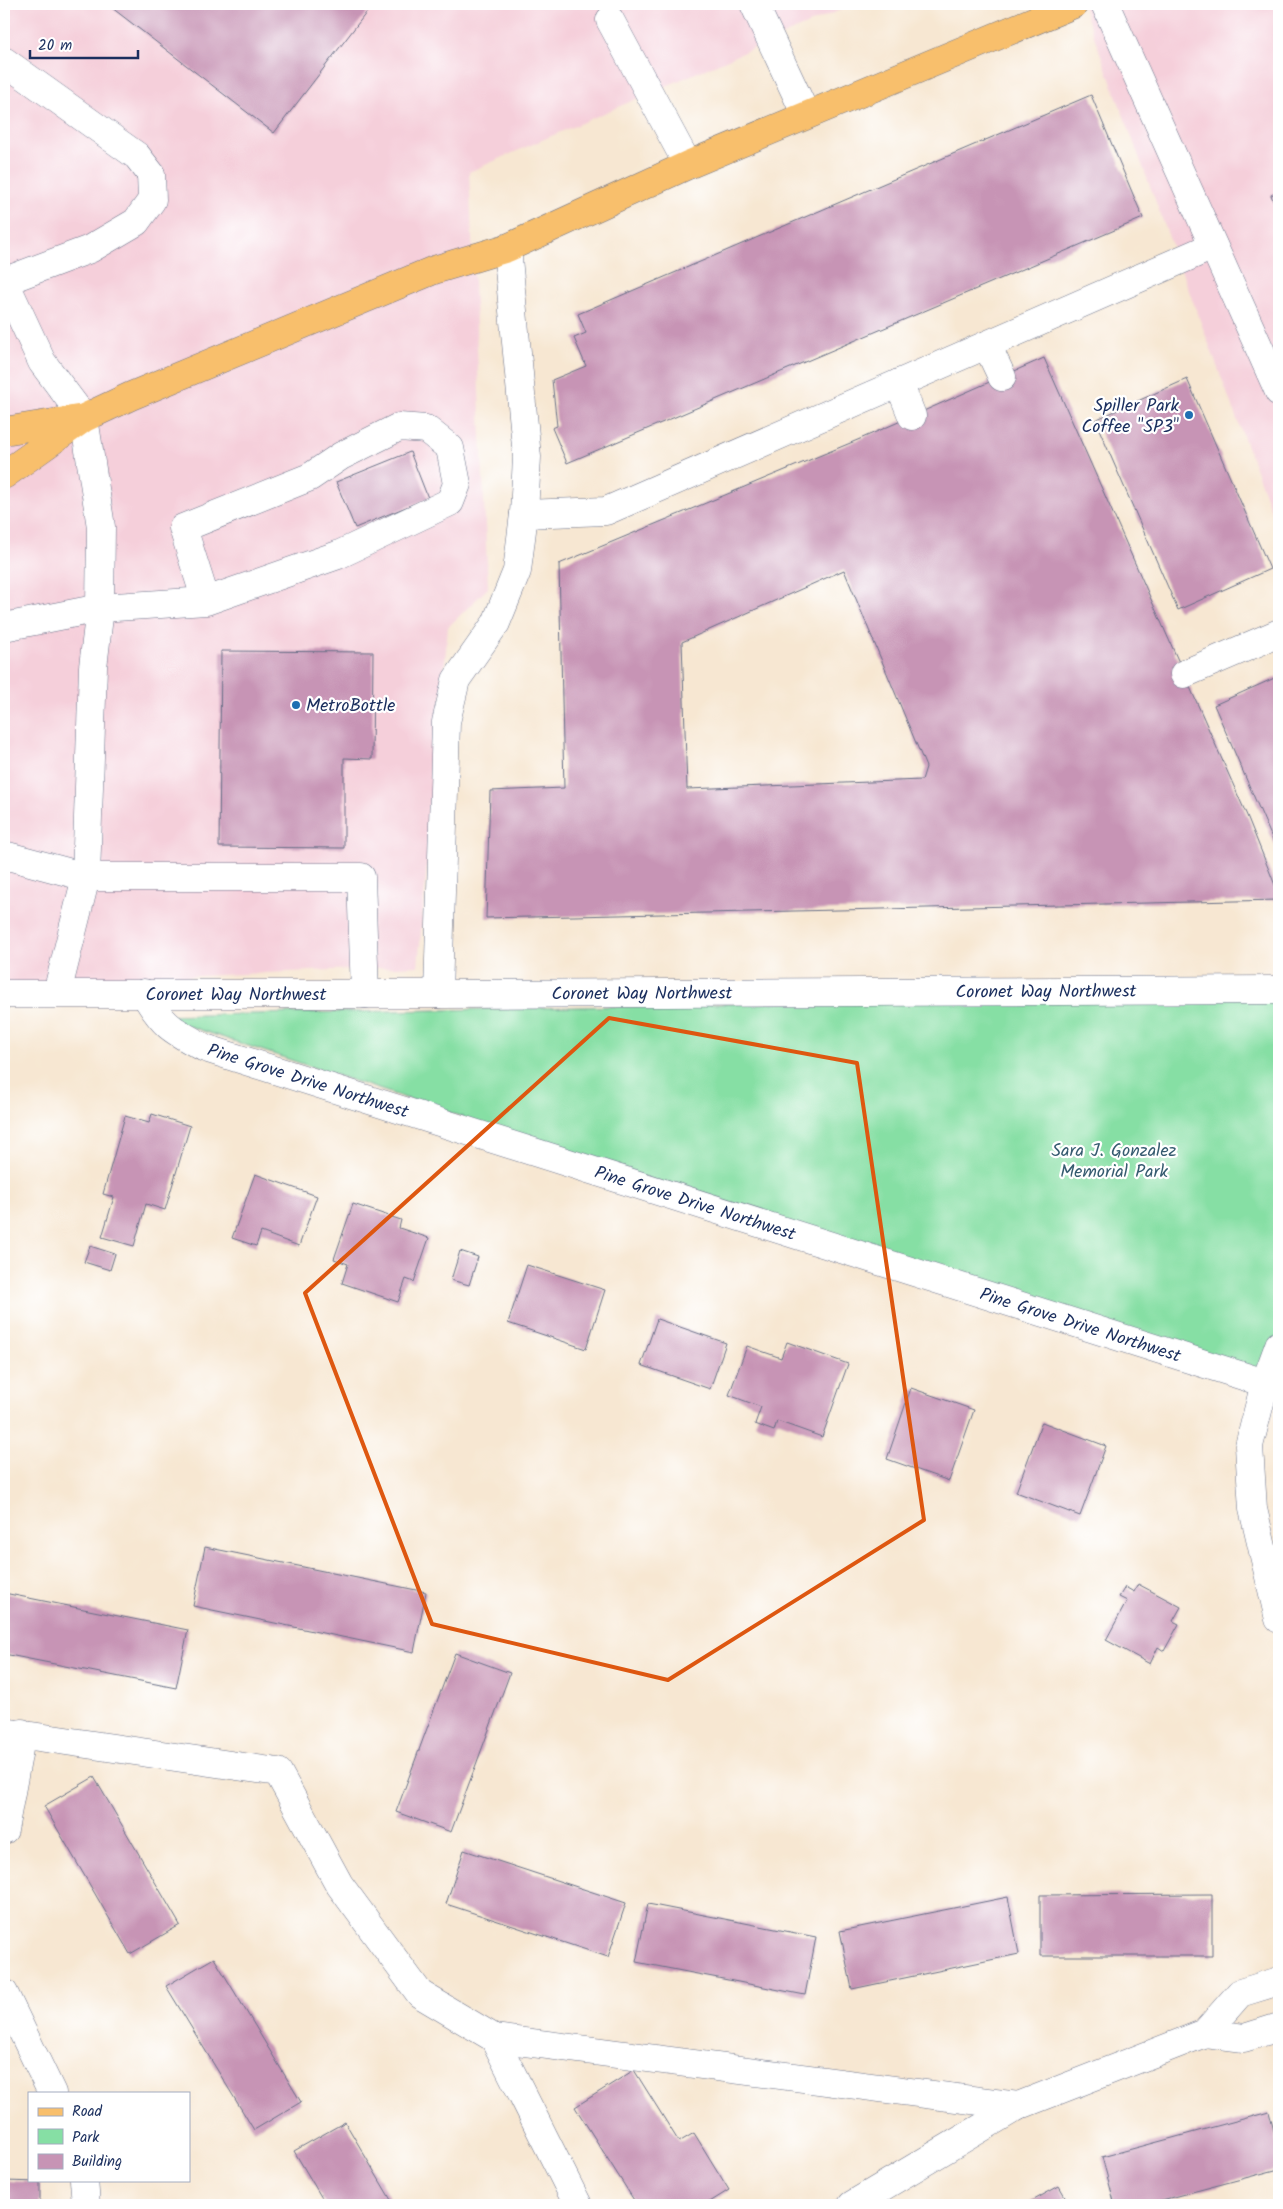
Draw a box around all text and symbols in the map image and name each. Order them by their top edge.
scale bar [30,28,138,60]
text: 20 m [38,34,72,58]
place label: Spiller Park Coffee "SP3" [1082,392,1180,442]
marker: Spiller Park Coffee "SP3" [1183,409,1195,421]
place label: MetroBottle [306,692,395,721]
marker: MetroBottle [290,699,302,711]
street label: Coronet Way Northwest [955,978,1138,1008]
street label: Coronet Way Northwest [551,980,734,1009]
street label: Coronet Way Northwest [146,981,328,1010]
street label: Pine Grove Drive Northwest [203,1037,413,1128]
park label: Sara J. Gonzalez Memorial Park [1051,1137,1177,1187]
street label: Pine Grove Drive Northwest [590,1159,800,1250]
street label: Pine Grove Drive Northwest [976,1281,1185,1372]
legend [28,2092,190,2182]
text: Road [72,2100,103,2124]
text: Park [72,2126,100,2150]
text: Building [72,2150,122,2174]

